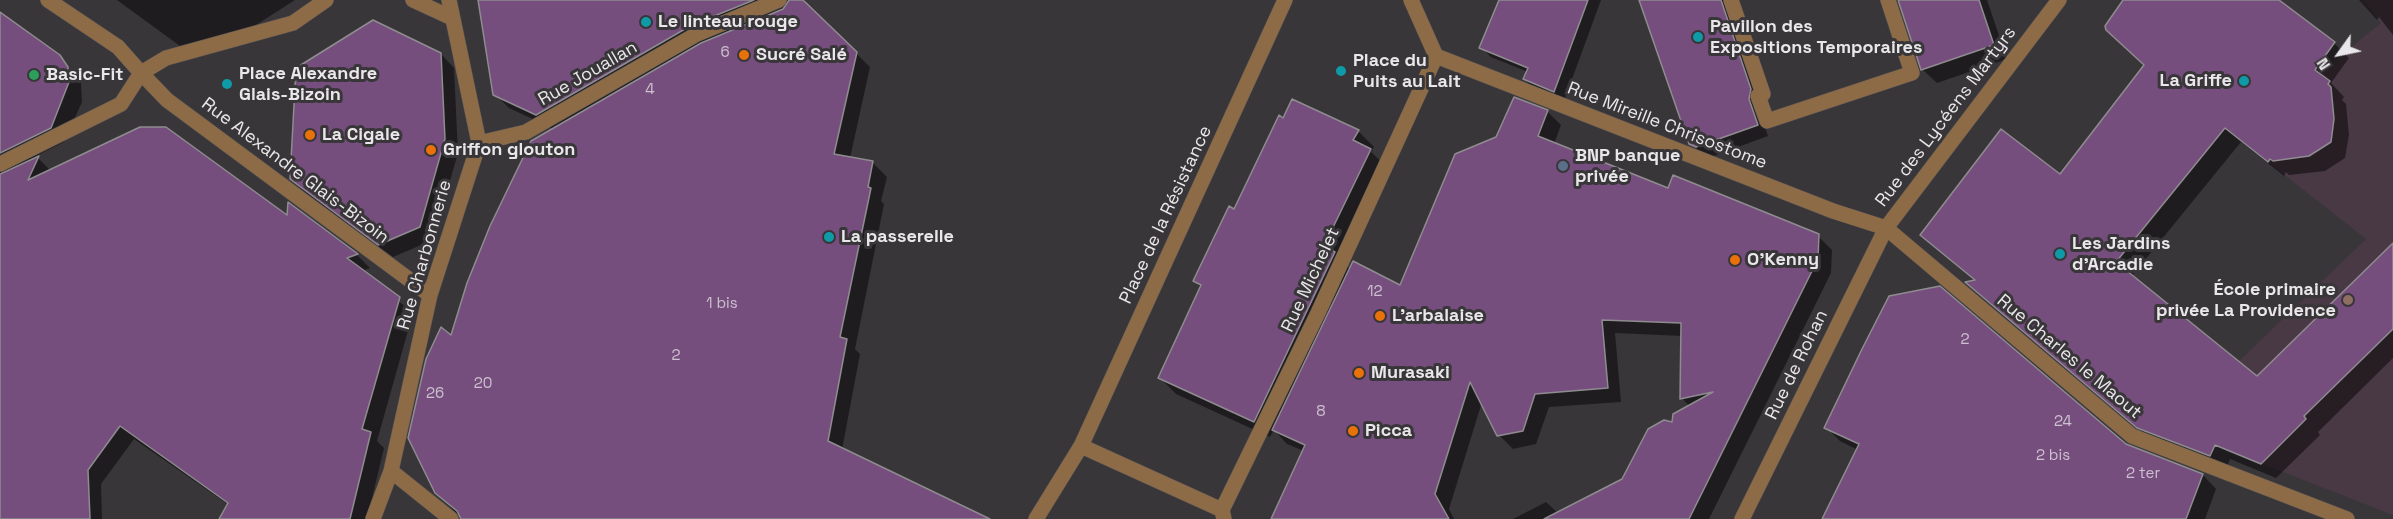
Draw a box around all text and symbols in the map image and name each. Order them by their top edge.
place label: Le linteau rouge [658,11,798,33]
marker: Le linteau rouge [639,15,653,29]
place label: Pavillon des Expositions Temporaires [1710,16,1922,58]
street label: Rue des Lycéens Martyrs [1871,23,2021,211]
north arrow [2309,24,2369,84]
marker: Pavillon des Expositions Temporaires [1691,30,1705,44]
street label: Rue Jouallan [535,37,641,111]
house number: 6 [720,44,730,62]
place label: Sucré Salé [756,44,847,66]
marker: Sucré Salé [737,48,751,62]
place label: Place du Puits au Lait [1353,50,1461,92]
text: N [2312,54,2335,74]
place label: Place Alexandre Glais-Bizoin [239,63,377,106]
place label: Basic-Fit [46,64,123,86]
marker: Place du Puits au Lait [1334,64,1348,78]
marker: Basic-Fit [27,68,41,82]
place label: La Griffe [2160,70,2232,92]
marker: La Griffe [2237,74,2251,88]
marker: Place Alexandre Glais-Bizoin [220,77,234,91]
street label: Rue Mireille Chrisostome [1564,78,1770,174]
house number: 4 [645,81,655,99]
street label: Rue Alexandre Glais-Bizoin [197,93,393,249]
street label: Place de la Résistance [1115,123,1217,307]
place label: La Cigale [322,124,400,146]
marker: La Cigale [303,128,317,142]
place label: Griffon glouton [443,139,575,161]
marker: Griffon glouton [424,143,438,157]
place label: BNP banque privée [1575,145,1680,188]
marker: BNP banque privée [1556,159,1570,173]
street label: Rue Charbonnerie [393,178,457,332]
street label: Rue Michelet [1277,224,1345,336]
place label: La passerelle [841,226,954,248]
marker: La passerelle [822,230,836,244]
place label: Les Jardins d'Arcadie [2072,233,2171,276]
marker: Les Jardins d'Arcadie [2053,247,2067,261]
place label: O'Kenny [1747,249,1819,271]
marker: O'Kenny [1728,253,1742,267]
place label: École primaire privée La Providence [2156,279,2336,322]
house number: 12 [1367,283,1383,301]
street label: Rue Charles le Maout [1992,290,2146,424]
marker: École primaire privée La Providence [2341,293,2355,307]
house number: 1 bis [706,295,738,313]
place label: L'arbalaise [1392,305,1484,327]
street label: Rue de Rohan [1761,307,1833,423]
marker: L'arbalaise [1373,309,1387,323]
house number: 2 [1960,331,1970,349]
house number: 2 [671,347,681,365]
place label: Murasaki [1371,362,1450,384]
marker: Murasaki [1352,366,1366,380]
house number: 20 [474,375,492,393]
house number: 26 [426,385,444,403]
house number: 8 [1316,403,1326,421]
house number: 24 [2054,413,2072,431]
place label: Picca [1365,420,1412,442]
marker: Picca [1346,424,1360,438]
house number: 2 bis [2036,447,2070,465]
house number: 2 ter [2126,465,2160,483]

